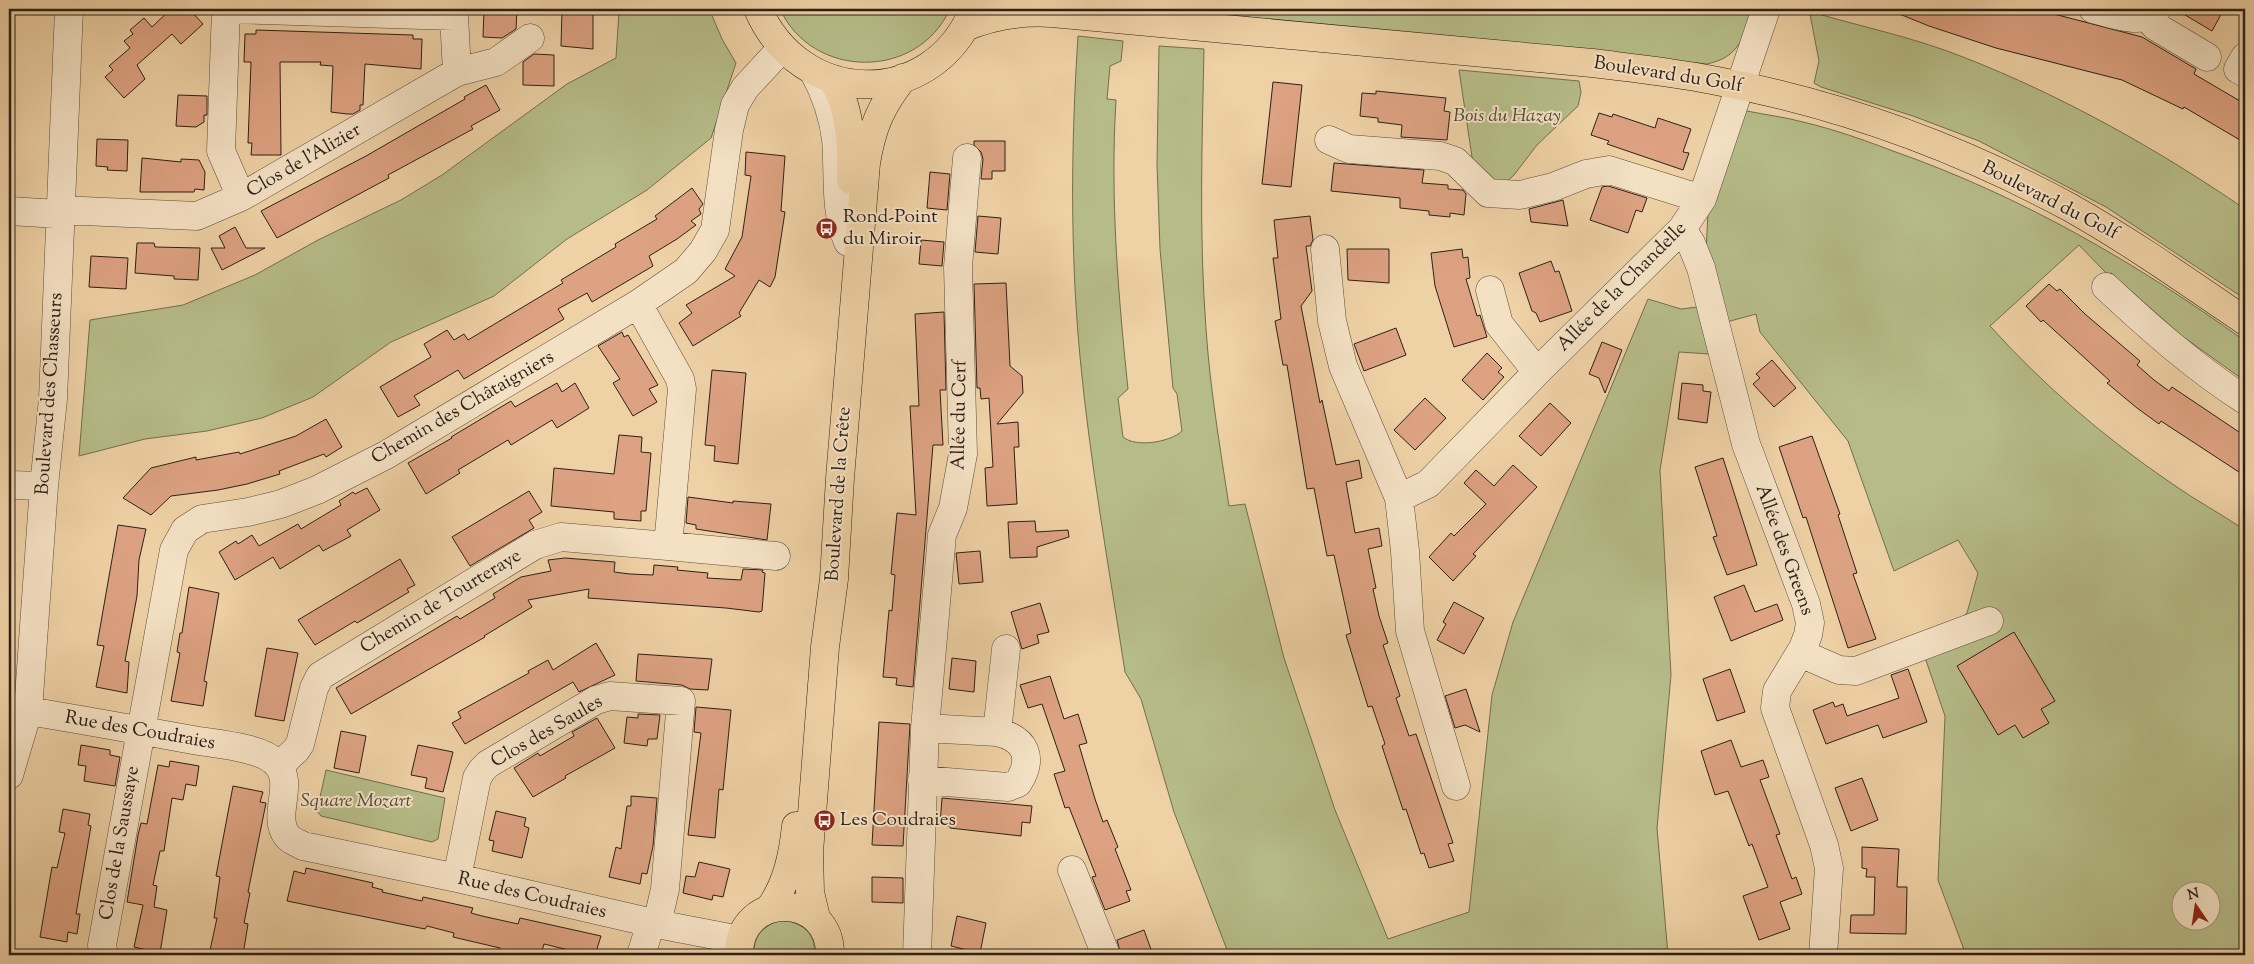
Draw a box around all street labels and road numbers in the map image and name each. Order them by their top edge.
street label: Boulevard du Golf [1592,50,1746,100]
street label: Clos de l'Alizier [242,117,366,205]
street label: Boulevard du Golf [1977,155,2124,248]
street label: Allée de la Chandelle [1551,216,1693,358]
street label: Boulevard des Chasseurs [29,292,71,496]
street label: Chemin des Châtaigniers [366,344,560,472]
street label: Allée du Cerf [946,358,974,470]
street label: Boulevard de la Crête [819,406,859,582]
street label: Allée des Greens [1748,481,1820,619]
street label: Chemin de Tourteraye [355,543,527,661]
street label: Clos des Saules [486,689,608,775]
street label: Rue des Coudraies [63,705,217,757]
street label: Clos de la Saussaye [93,764,147,922]
street label: Rue des Coudraies [455,866,609,926]

